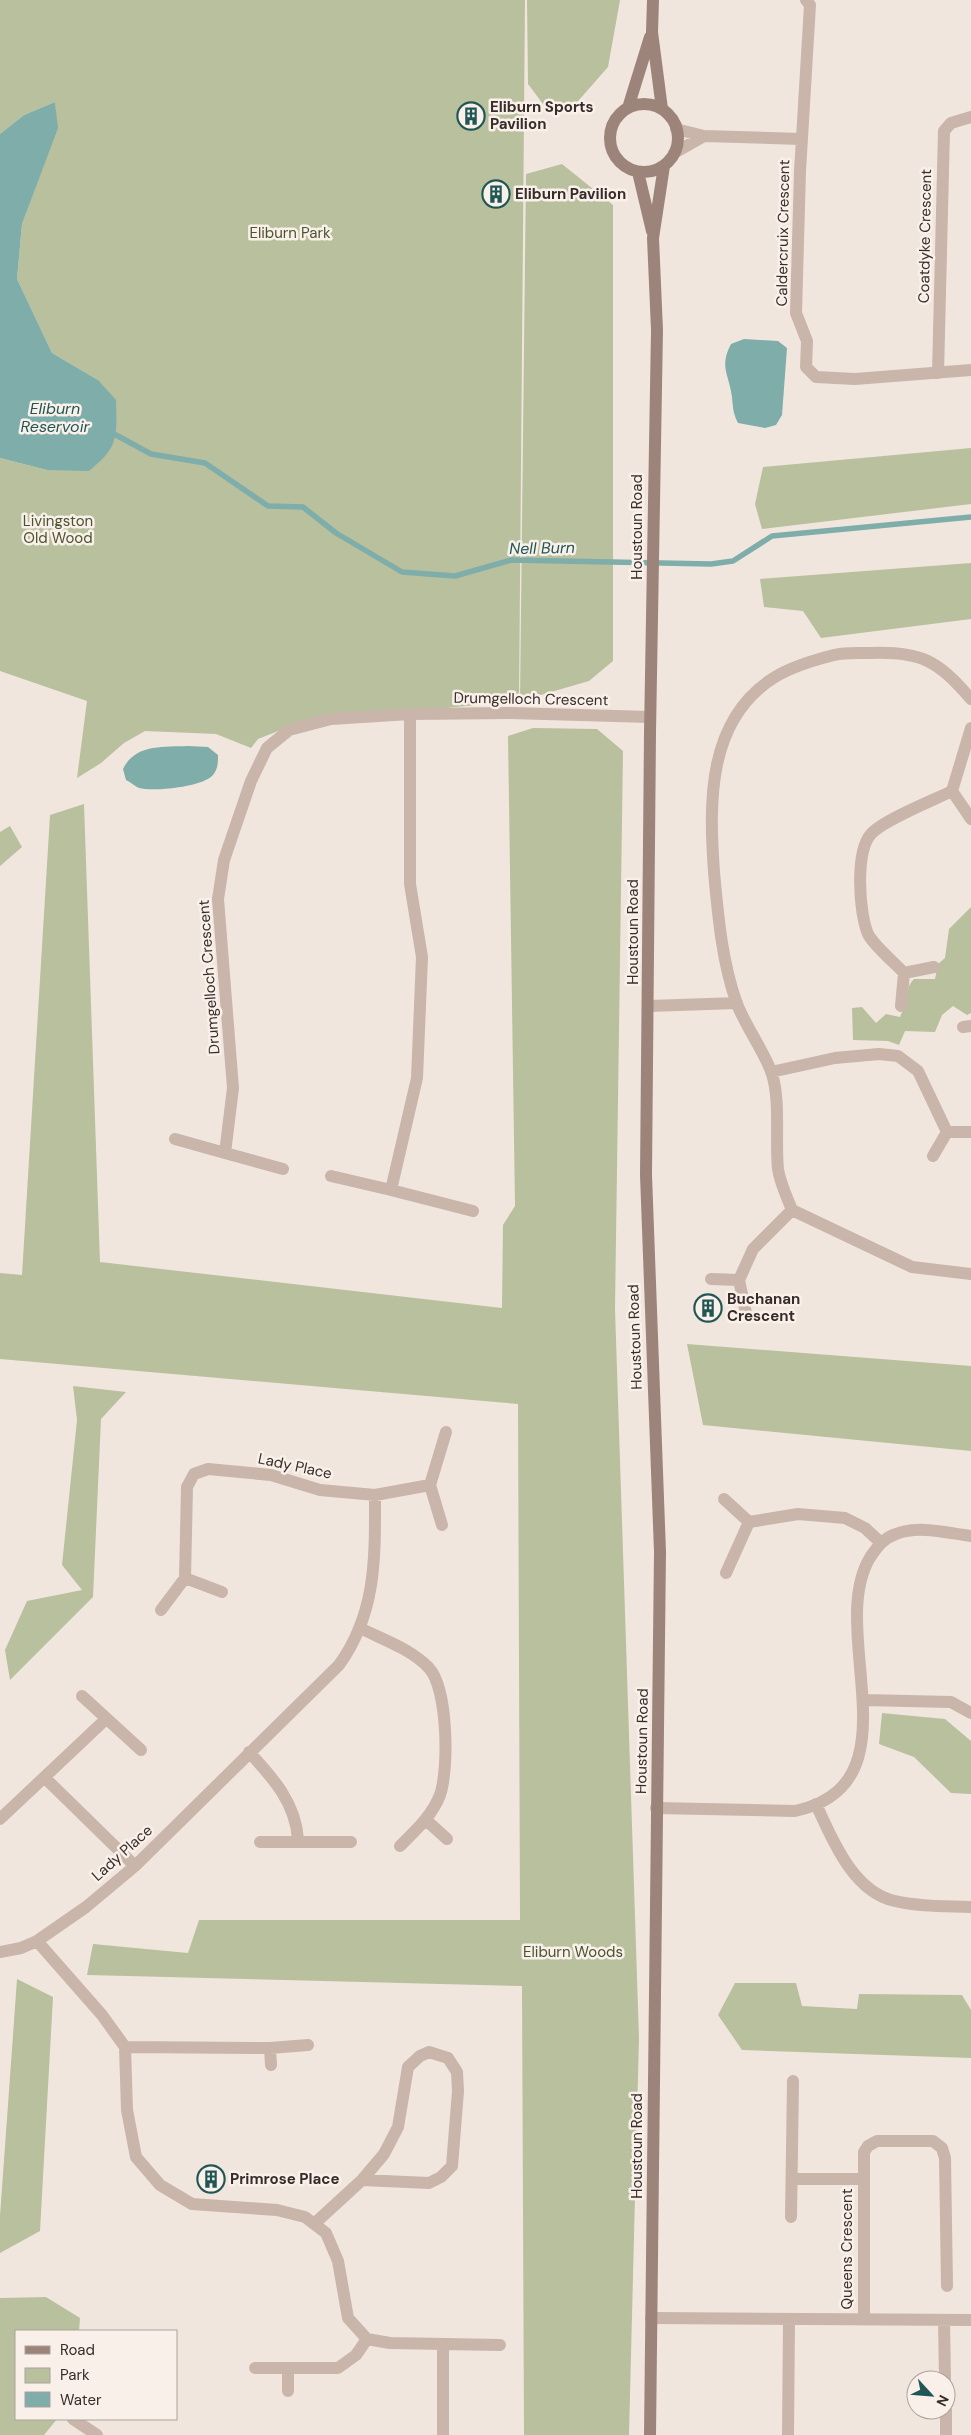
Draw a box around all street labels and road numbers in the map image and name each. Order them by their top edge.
street label: Caldercruix Crescent [772,159,794,307]
street label: Coatdyke Crescent [914,169,936,303]
street label: Houstoun Road [627,474,647,580]
street label: Drumgelloch Crescent [453,688,609,710]
street label: Houstoun Road [623,879,643,985]
street label: Drumgelloch Crescent [194,899,224,1055]
street label: Houstoun Road [623,1284,647,1390]
street label: Lady Place [256,1448,334,1484]
street label: Houstoun Road [631,1688,653,1794]
street label: Lady Place [87,1820,157,1886]
street label: Houstoun Road [627,2093,647,2199]
street label: Queens Crescent [837,2188,857,2310]

